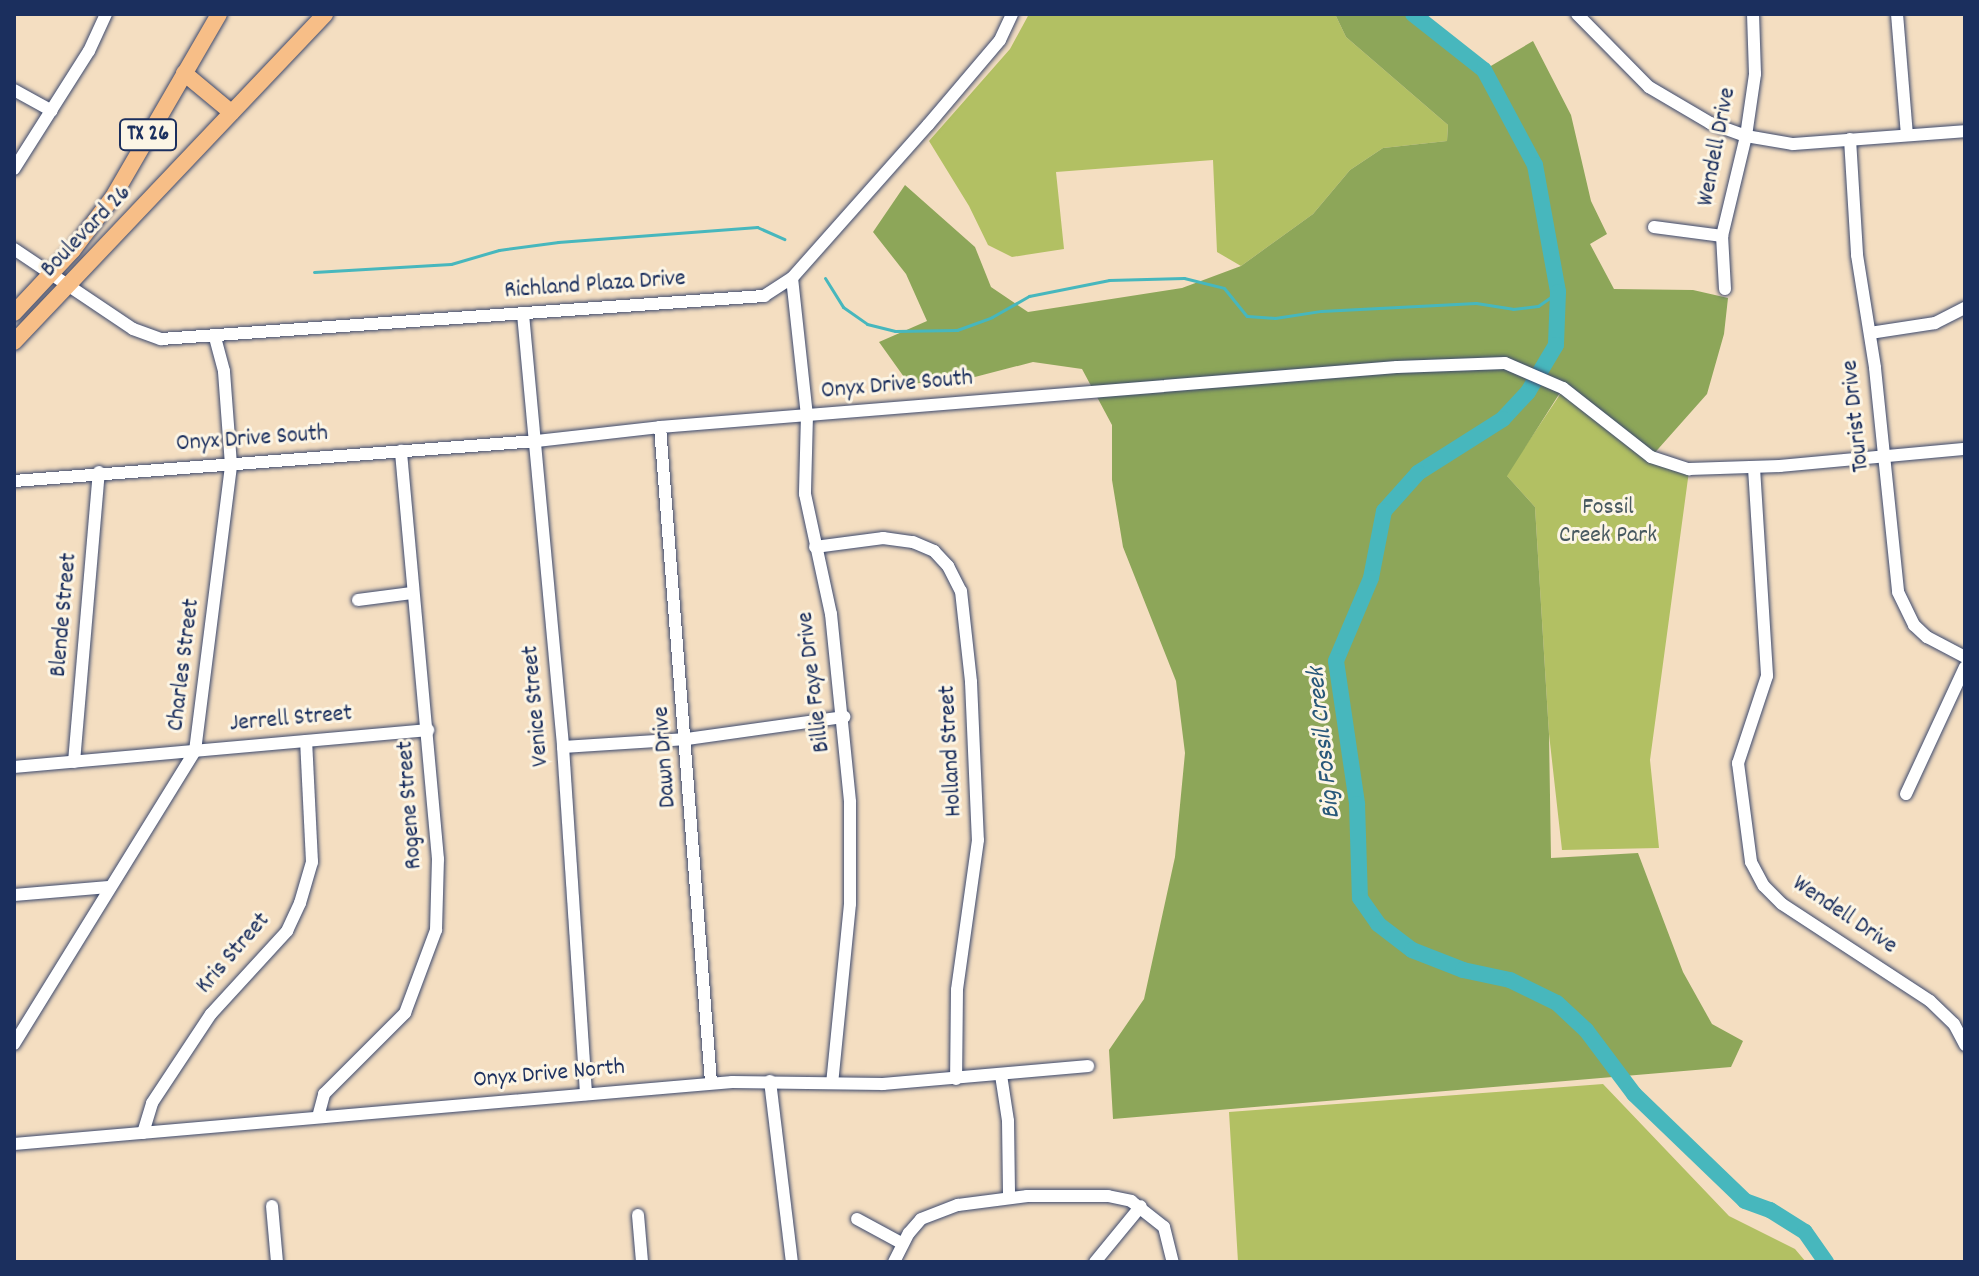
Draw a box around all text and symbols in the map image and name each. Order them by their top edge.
street label: Wendell Drive [1692,85,1744,209]
road number: TX 26 [118,117,178,153]
street label: Boulevard 26 [36,180,138,284]
street label: Richland Plaza Drive [503,265,687,307]
street label: Tourist Drive [1837,359,1877,473]
street label: Onyx Drive South [820,365,974,407]
street label: Onyx Drive South [175,420,329,460]
park label: Fossil Creek Park [1559,495,1657,551]
street label: Blende Street [45,552,85,678]
street label: Charles Street [163,597,207,733]
street label: Billie Faye Drive [792,610,838,754]
street label: Venice Street [517,644,557,768]
water label: Big Fossil Creek [1302,666,1348,820]
street label: Holland Street [934,684,970,818]
street label: Jerrell Street [229,700,353,740]
street label: Dawn Drive [648,705,684,809]
street label: Rogene Street [392,740,430,870]
street label: Wendell Drive [1786,870,1902,962]
street label: Kris Street [191,907,277,1001]
street label: Onyx Drive North [472,1054,626,1096]

